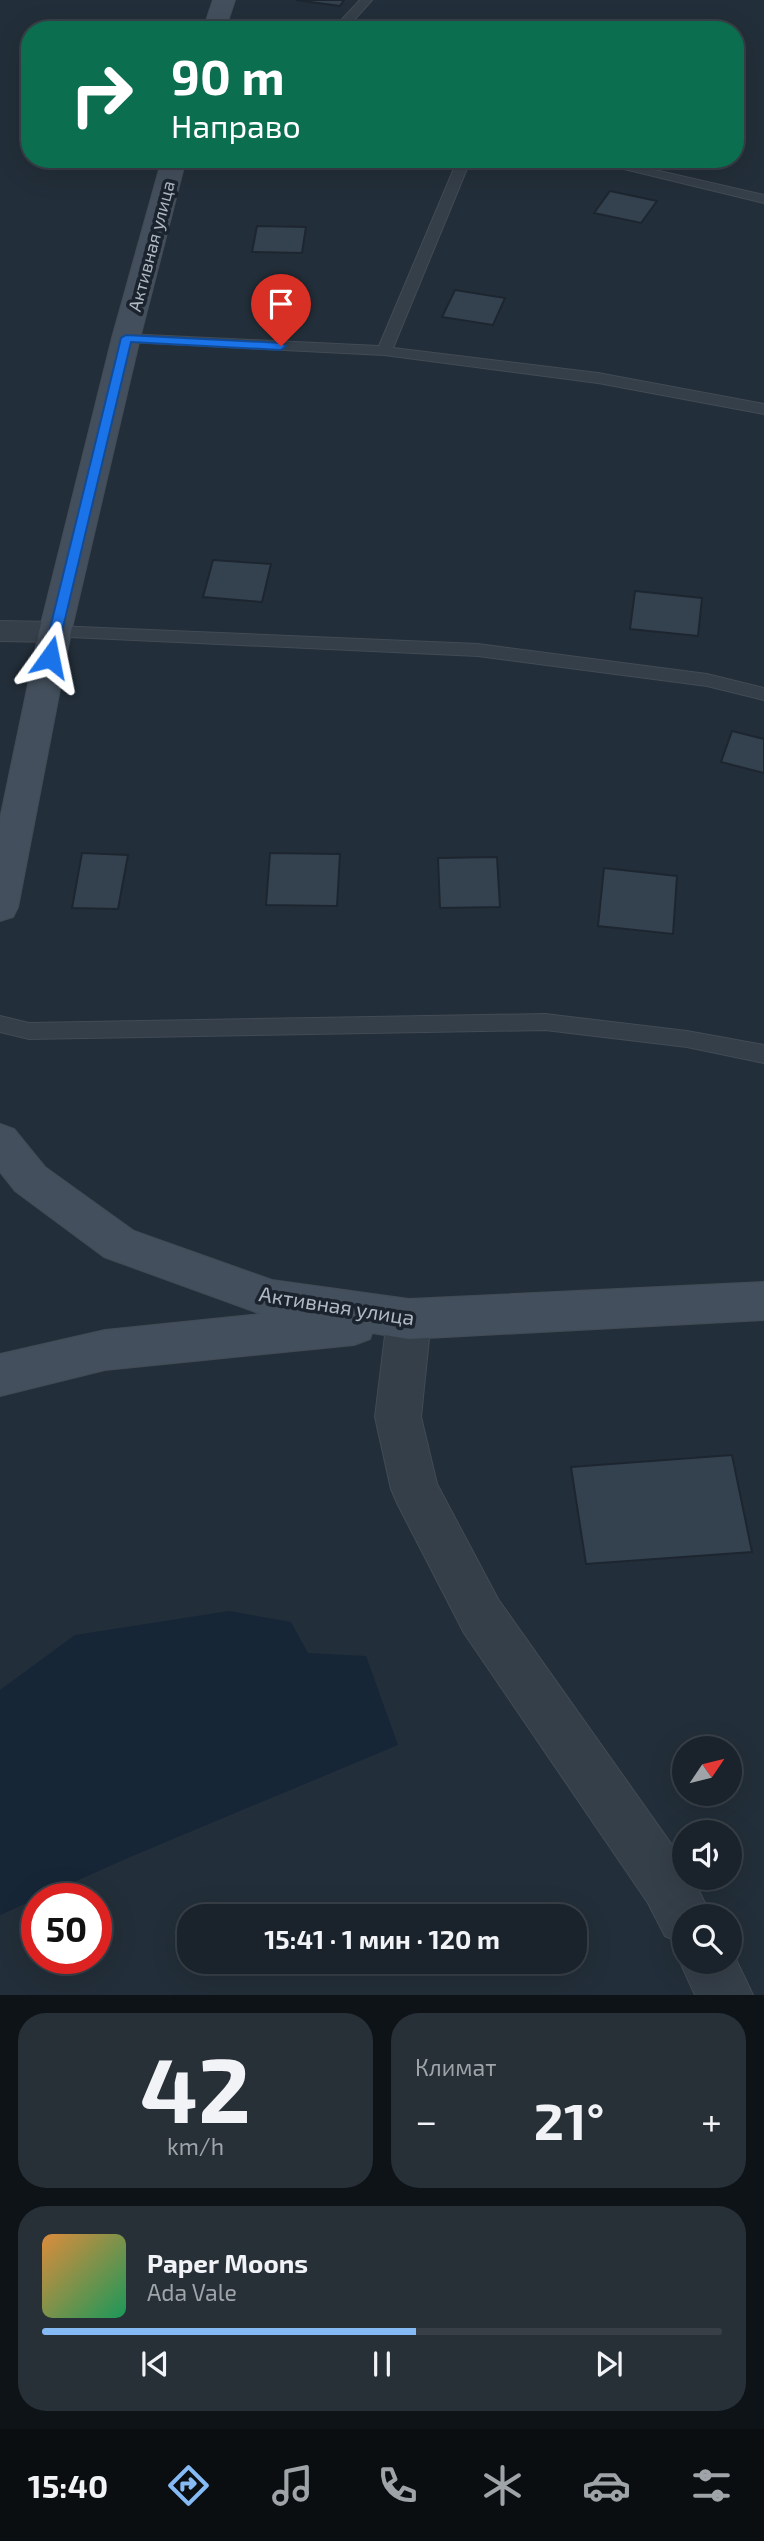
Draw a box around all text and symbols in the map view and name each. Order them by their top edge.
text: 90 m [171,46,285,105]
icon: right [56,49,147,140]
text: Направо [171,106,301,144]
street label: Активная улица [123,178,179,314]
pin [251,274,311,346]
icon: arrive [262,285,300,323]
position arrow [13,620,87,694]
street label: Активная улица [257,1280,417,1331]
north arrow [672,1736,742,1806]
map controls [672,1736,742,1974]
button: sound [672,1820,742,1890]
speed limit sign: 50 [21,1883,112,1974]
button: search [672,1904,742,1974]
text: 15:41 · 1 мин · 120 m [264,1923,500,1954]
text: 42 [140,2032,251,2141]
text: Климат [415,2053,496,2081]
text: 21° [534,2088,604,2150]
text: − [415,2097,437,2143]
text: + [701,2097,722,2143]
text: km/h [167,2132,224,2160]
text: Paper Moons [147,2247,308,2278]
text: Ada Vale [147,2278,237,2306]
icon: previous [136,2345,174,2383]
icon: pause [363,2345,401,2383]
icon: next [590,2345,628,2383]
icon: directions [164,2461,213,2510]
icon: music [268,2461,317,2510]
icon: phone [373,2461,422,2510]
icon: climate [478,2461,527,2510]
icon: car [582,2461,631,2510]
icon: filters [687,2461,736,2510]
text: 15:40 [28,2466,108,2504]

